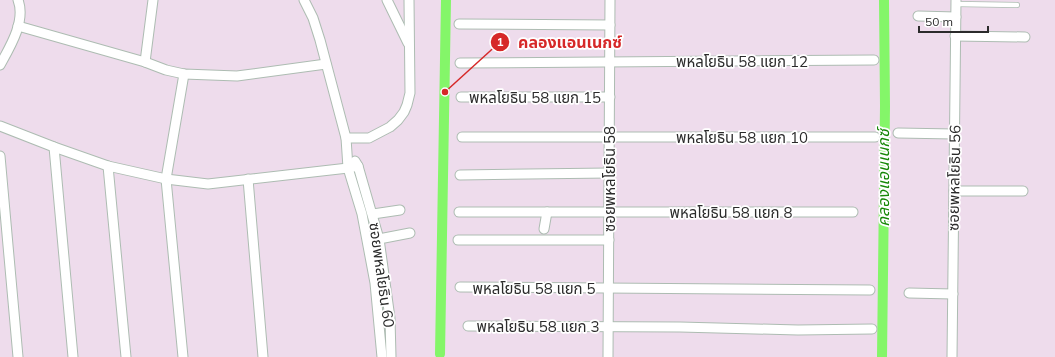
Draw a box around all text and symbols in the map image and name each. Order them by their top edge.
scale bar [919,8,988,34]
text: 50 m [925,14,953,29]
callout: คลองแอนเนกซ์ [490,28,630,56]
text: คลองแอนเนกซ์ [518,32,622,52]
text: 1 [496,34,504,49]
street label: พหลโยธิน 58 แยก 12 [676,52,808,71]
street label: พหลโยธิน 58 แยก 15 [469,88,601,107]
street label: ซอยพหลโยธิน 56 [944,125,964,231]
street label: ซอยพหลโยธิน 58 [600,126,619,232]
water label: คลองแอนเนกซ์ [873,126,893,227]
street label: พหลโยธิน 58 แยก 10 [676,128,808,147]
street label: พหลโยธิน 58 แยก 8 [670,203,792,222]
street label: ซอยพหลโยธิน 60 [365,221,399,329]
street label: พหลโยธิน 58 แยก 5 [473,279,595,298]
street label: พหลโยธิน 58 แยก 3 [477,317,599,336]

